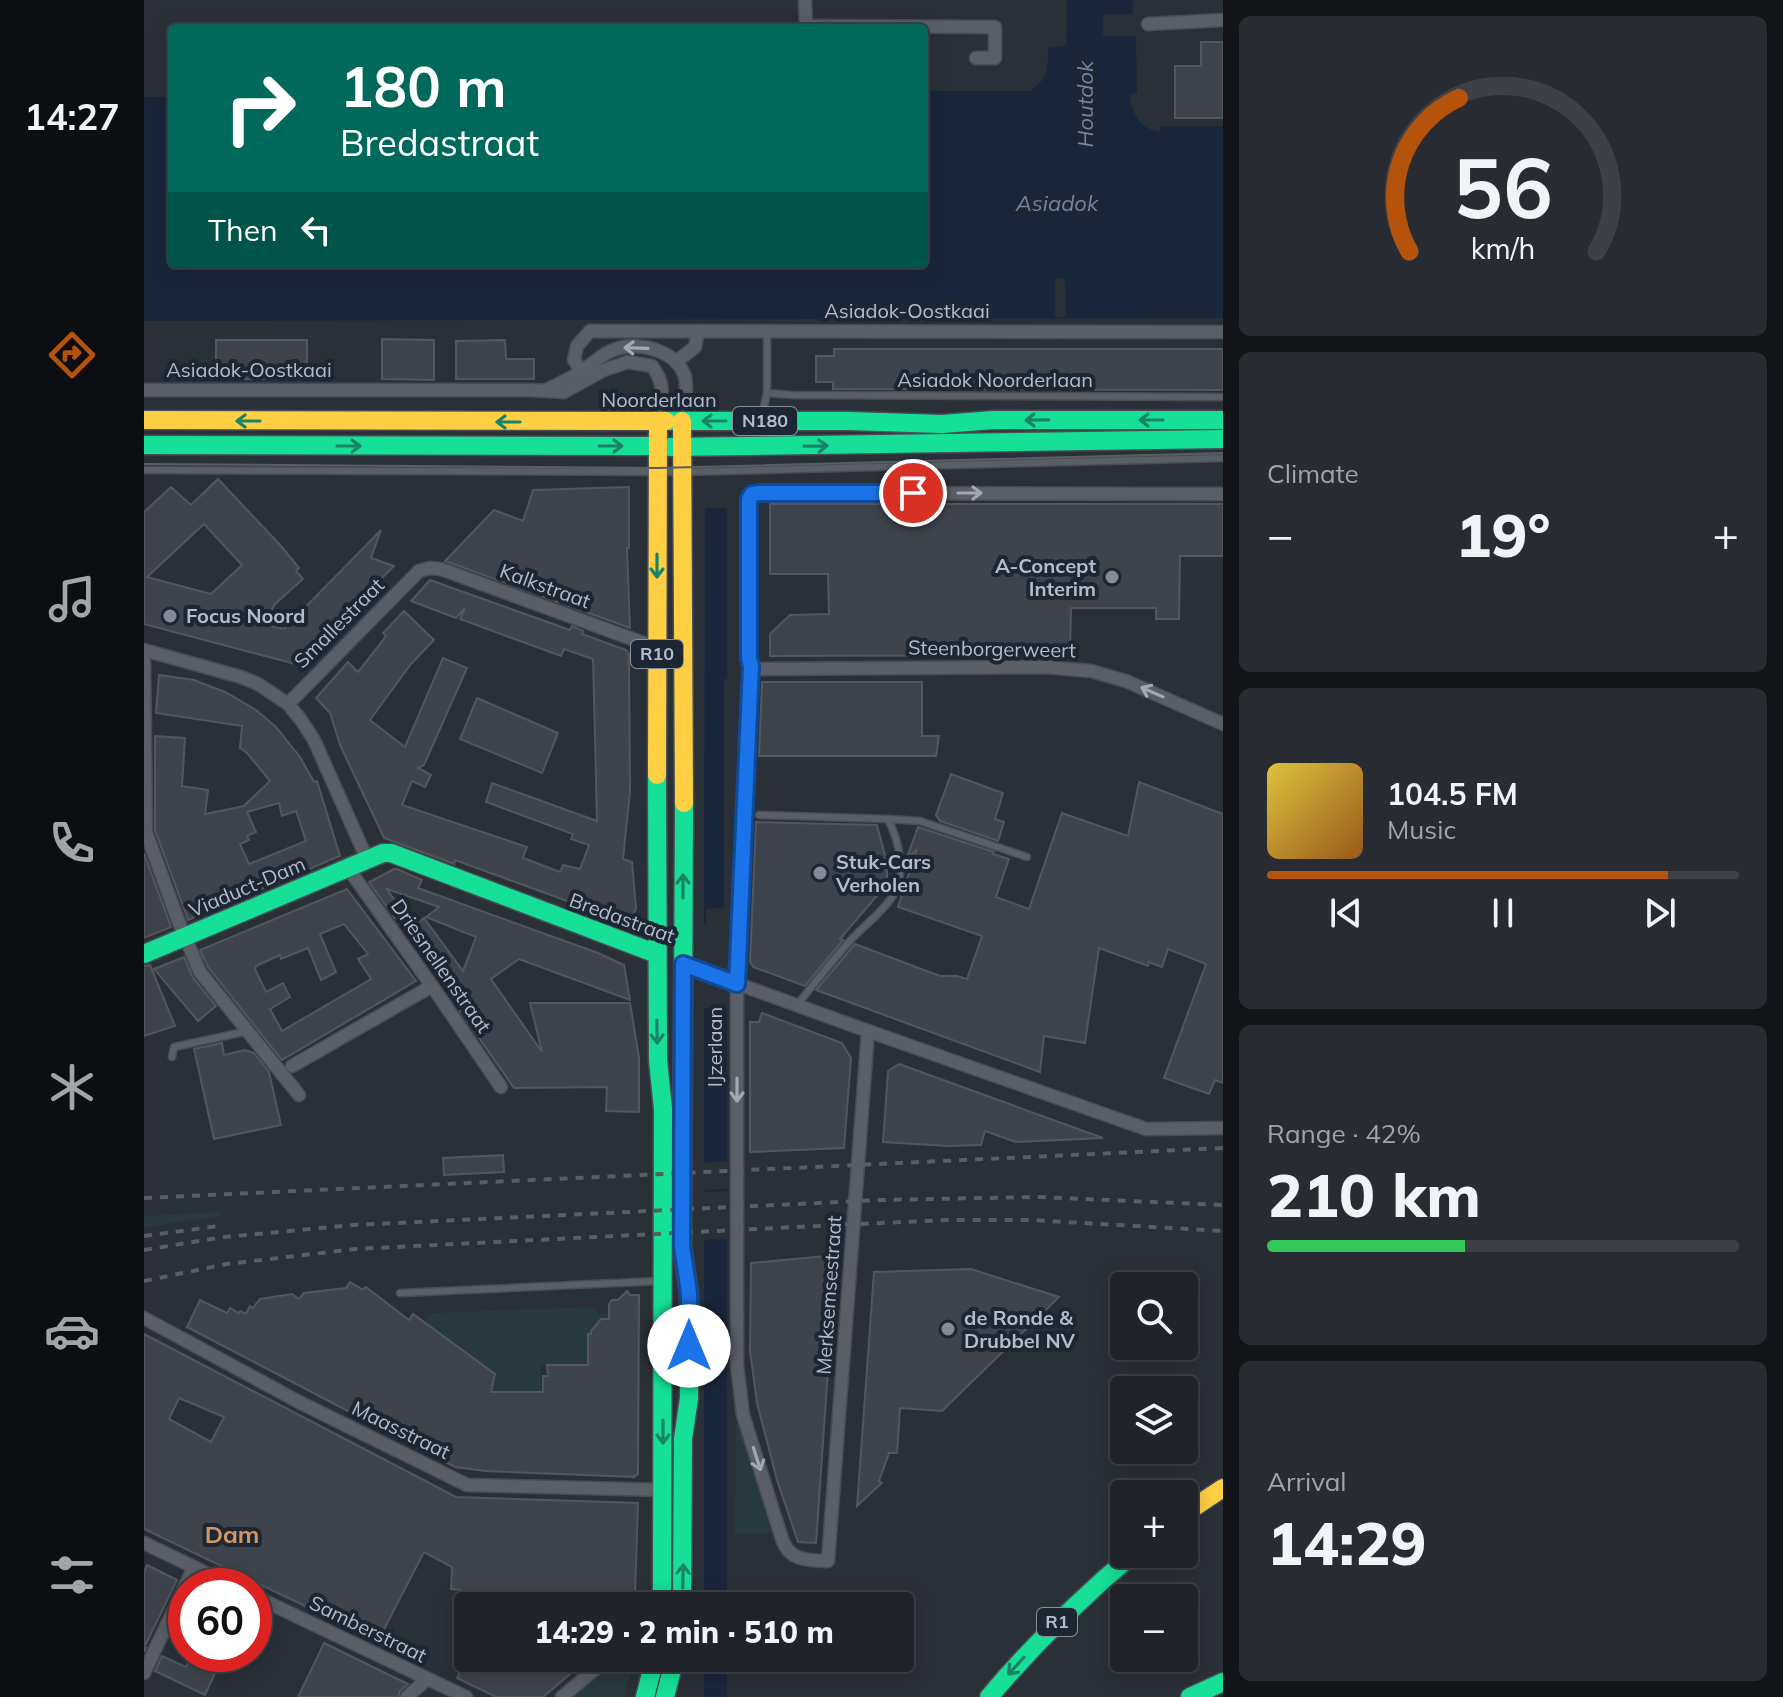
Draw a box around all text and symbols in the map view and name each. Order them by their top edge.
text: 180 m [340,51,507,121]
icon: right [208,56,312,160]
water label: Houtdok [1071,60,1099,147]
text: 14:27 [24,94,120,139]
text: Bredastraat [340,120,539,165]
text: 56 [1453,134,1553,239]
water label: Asiadok [1015,189,1099,217]
icon: left [294,208,338,252]
text: Then [208,211,278,249]
text: km/h [1471,230,1535,266]
street label: Asiadok-Oostkaai [824,298,990,323]
icon: directions [44,327,100,383]
one-way arrow [623,341,650,356]
street label: Asiadok-Oostkaai [166,357,332,382]
street label: Asiadok Noorderlaan [897,367,1093,392]
street label: Noorderlaan [601,387,717,412]
road number: N180 [733,407,797,435]
one-way arrow [1024,412,1051,428]
one-way arrow [1138,412,1165,428]
one-way arrow [235,413,262,428]
one-way arrow [701,413,728,429]
one-way arrow [495,414,522,430]
one-way arrow [335,438,362,454]
one-way arrow [597,438,624,454]
one-way arrow [802,438,829,453]
text: Climate [1267,457,1359,490]
pin [879,459,947,527]
icon: arrive [891,471,935,515]
one-way arrow [956,485,983,501]
text: 19° [1455,497,1551,572]
text: − [1267,507,1293,562]
text: + [1713,507,1739,562]
one-way arrow [649,552,665,579]
place label: A-Concept Interim [995,553,1096,601]
street label: Kalkstraat [496,558,594,613]
marker: A-Concept Interim [1103,568,1121,586]
icon: music [44,571,100,627]
street label: Smallestraat [288,572,389,673]
place label: Focus Noord [186,603,305,628]
marker: Focus Noord [161,607,179,625]
street label: Steenborgerweert [908,635,1076,662]
road number: R10 [631,640,683,668]
one-way arrow [1140,684,1164,699]
text: 104.5 FM [1387,775,1518,813]
text: Music [1387,813,1456,846]
icon: phone [44,815,100,871]
place label: Stuk-Cars Verholen [835,849,931,897]
street label: Viaduct-Dam [185,851,309,922]
marker: Stuk-Cars Verholen [811,864,829,882]
one-way arrow [675,873,691,900]
street label: Bredastraat [566,887,678,948]
icon: previous [1324,891,1368,935]
icon: pause [1481,891,1525,935]
icon: next [1638,891,1682,935]
street label: Driesnellenstraat [386,894,497,1037]
street label: IJzerlaan [702,1007,727,1087]
one-way arrow [650,1018,665,1045]
icon: climate [44,1059,100,1115]
one-way arrow [729,1076,745,1103]
text: Range · 42% [1267,1117,1421,1150]
text: 210 km [1267,1157,1481,1232]
street label: Merksemsestraat [810,1215,847,1375]
map controls [1110,1272,1198,1672]
button: search [1110,1272,1198,1360]
icon: car [44,1303,100,1359]
position arrow [647,1304,731,1388]
place label: de Ronde & Drubbel NV [964,1305,1076,1353]
marker: de Ronde & Drubbel NV [939,1320,957,1338]
button: layers [1110,1376,1198,1464]
street label: Maasstraat [348,1395,454,1464]
one-way arrow [655,1418,671,1445]
one-way arrow [751,1447,766,1472]
text: Arrival [1267,1465,1347,1498]
button: + [1110,1480,1198,1568]
text: 14:29 [1267,1505,1427,1580]
district label: Dam [205,1519,259,1549]
icon: filters [44,1547,100,1603]
one-way arrow [675,1563,691,1590]
speed limit sign: 60 [168,1568,272,1672]
button: − [1110,1584,1198,1672]
street label: Samberstraat [306,1589,431,1668]
road number: R1 [1037,1608,1077,1636]
text: 14:29 · 2 min · 510 m [534,1613,834,1651]
one-way arrow [1007,1655,1025,1675]

